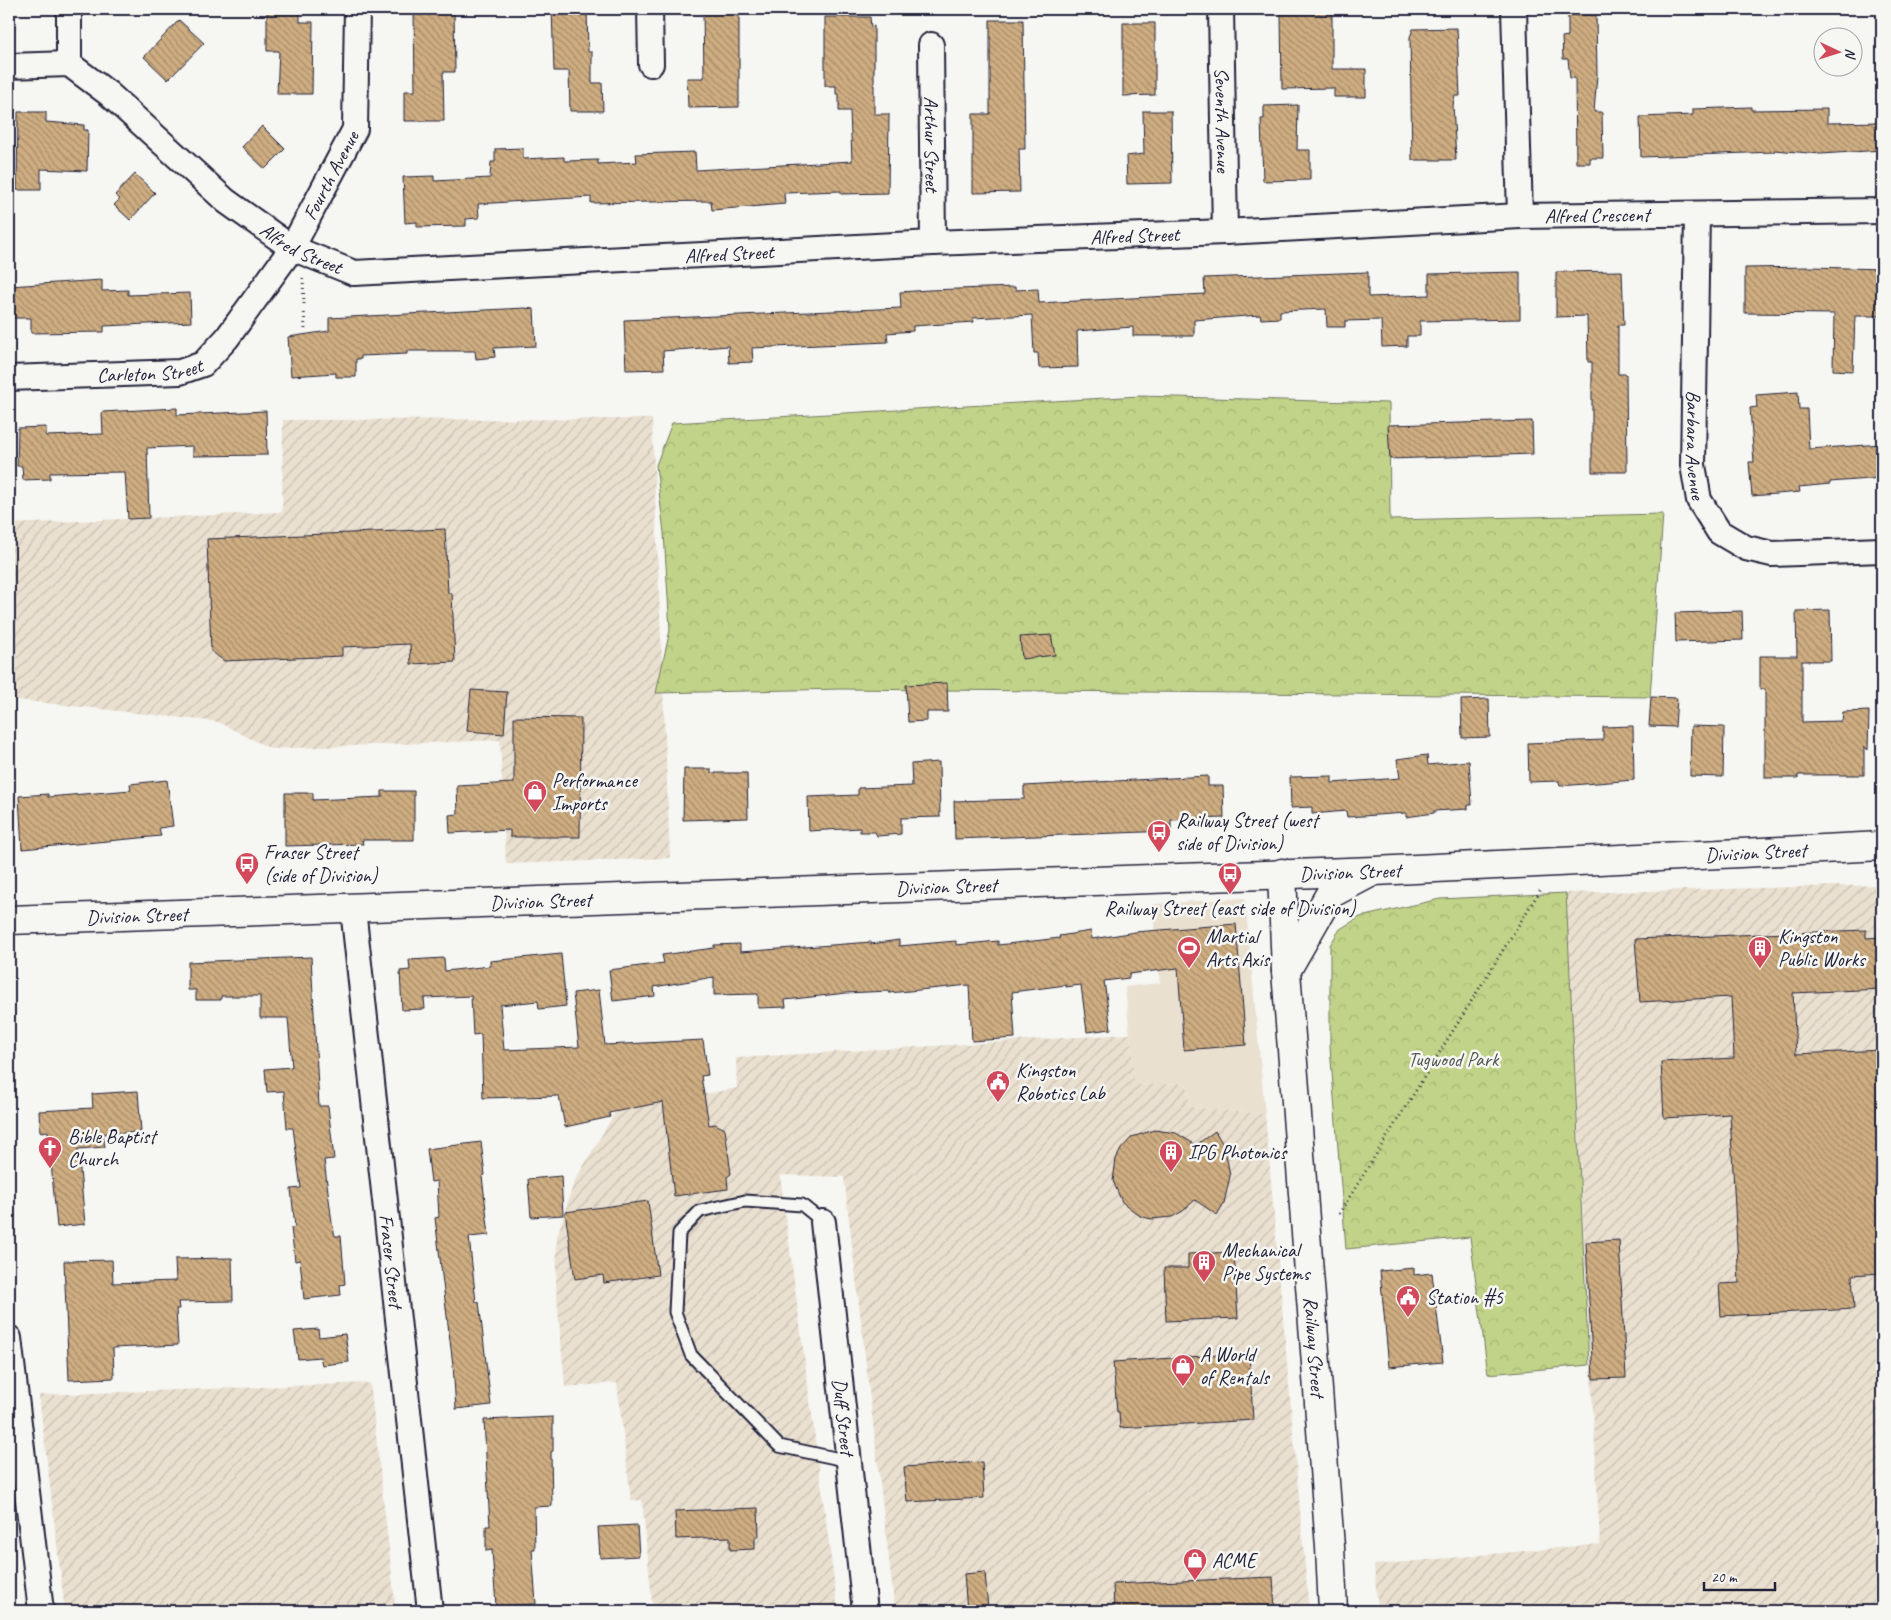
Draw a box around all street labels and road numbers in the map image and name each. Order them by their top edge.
street label: Seventh Avenue [1209,67,1236,174]
street label: Arthur Street [919,96,945,194]
street label: Fourth Avenue [297,126,365,224]
street label: Alfred Crescent [1545,202,1653,229]
street label: Alfred Street [255,217,348,281]
street label: Alfred Street [1090,222,1182,250]
street label: Alfred Street [684,239,776,269]
street label: Carleton Street [97,352,208,388]
street label: Barbara Avenue [1680,390,1711,503]
street label: Division Street [1704,838,1810,868]
street label: Division Street [1299,858,1405,887]
street label: Division Street [895,872,1001,901]
street label: Division Street [490,887,595,916]
street label: Division Street [86,901,191,930]
street label: Fraser Street [374,1213,409,1312]
street label: Railway Street [1298,1296,1331,1401]
street label: Duff Street [827,1377,860,1460]

